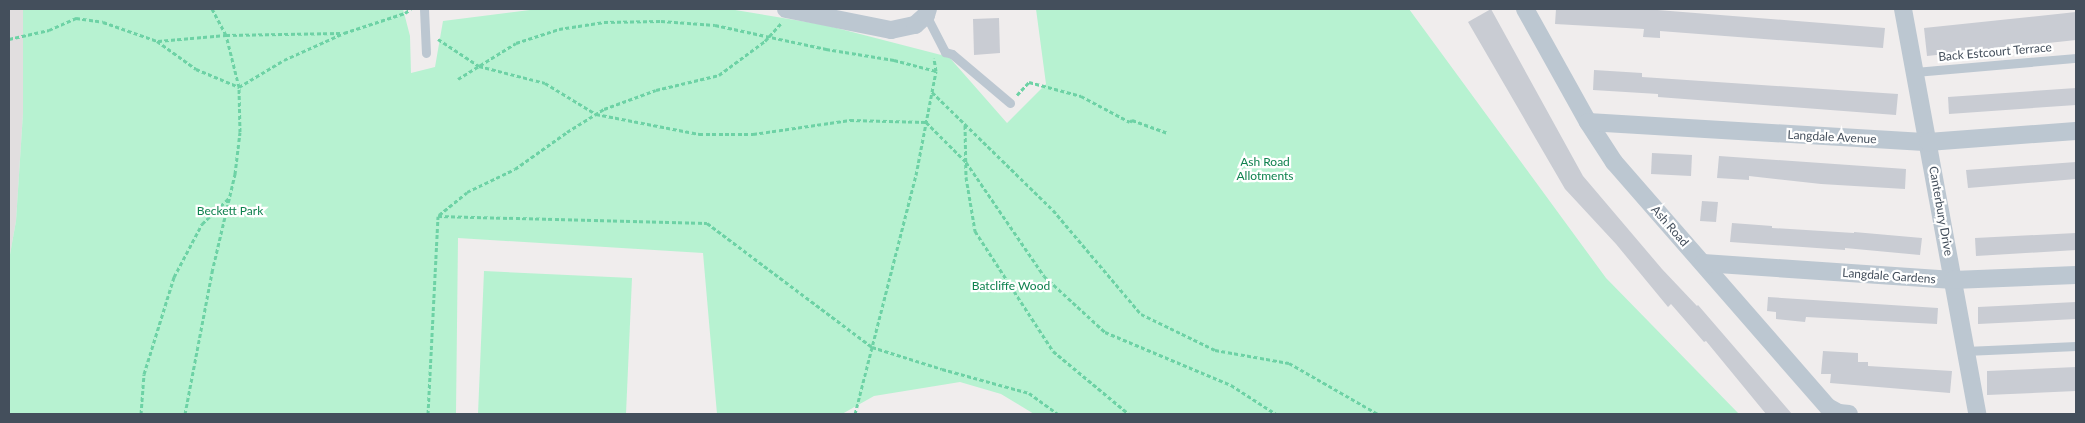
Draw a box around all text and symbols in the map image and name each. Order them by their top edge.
street label: Back Estcourt Terrace [1937,40,2053,64]
street label: Langdale Avenue [1787,127,1877,147]
park label: Ash Road Allotments [1236,155,1294,183]
street label: Canterbury Drive [1926,165,1956,257]
street label: Ash Road [1648,203,1692,249]
park label: Beckett Park [197,204,263,218]
street label: Langdale Gardens [1842,266,1936,286]
park label: Batcliffe Wood [972,279,1050,293]

